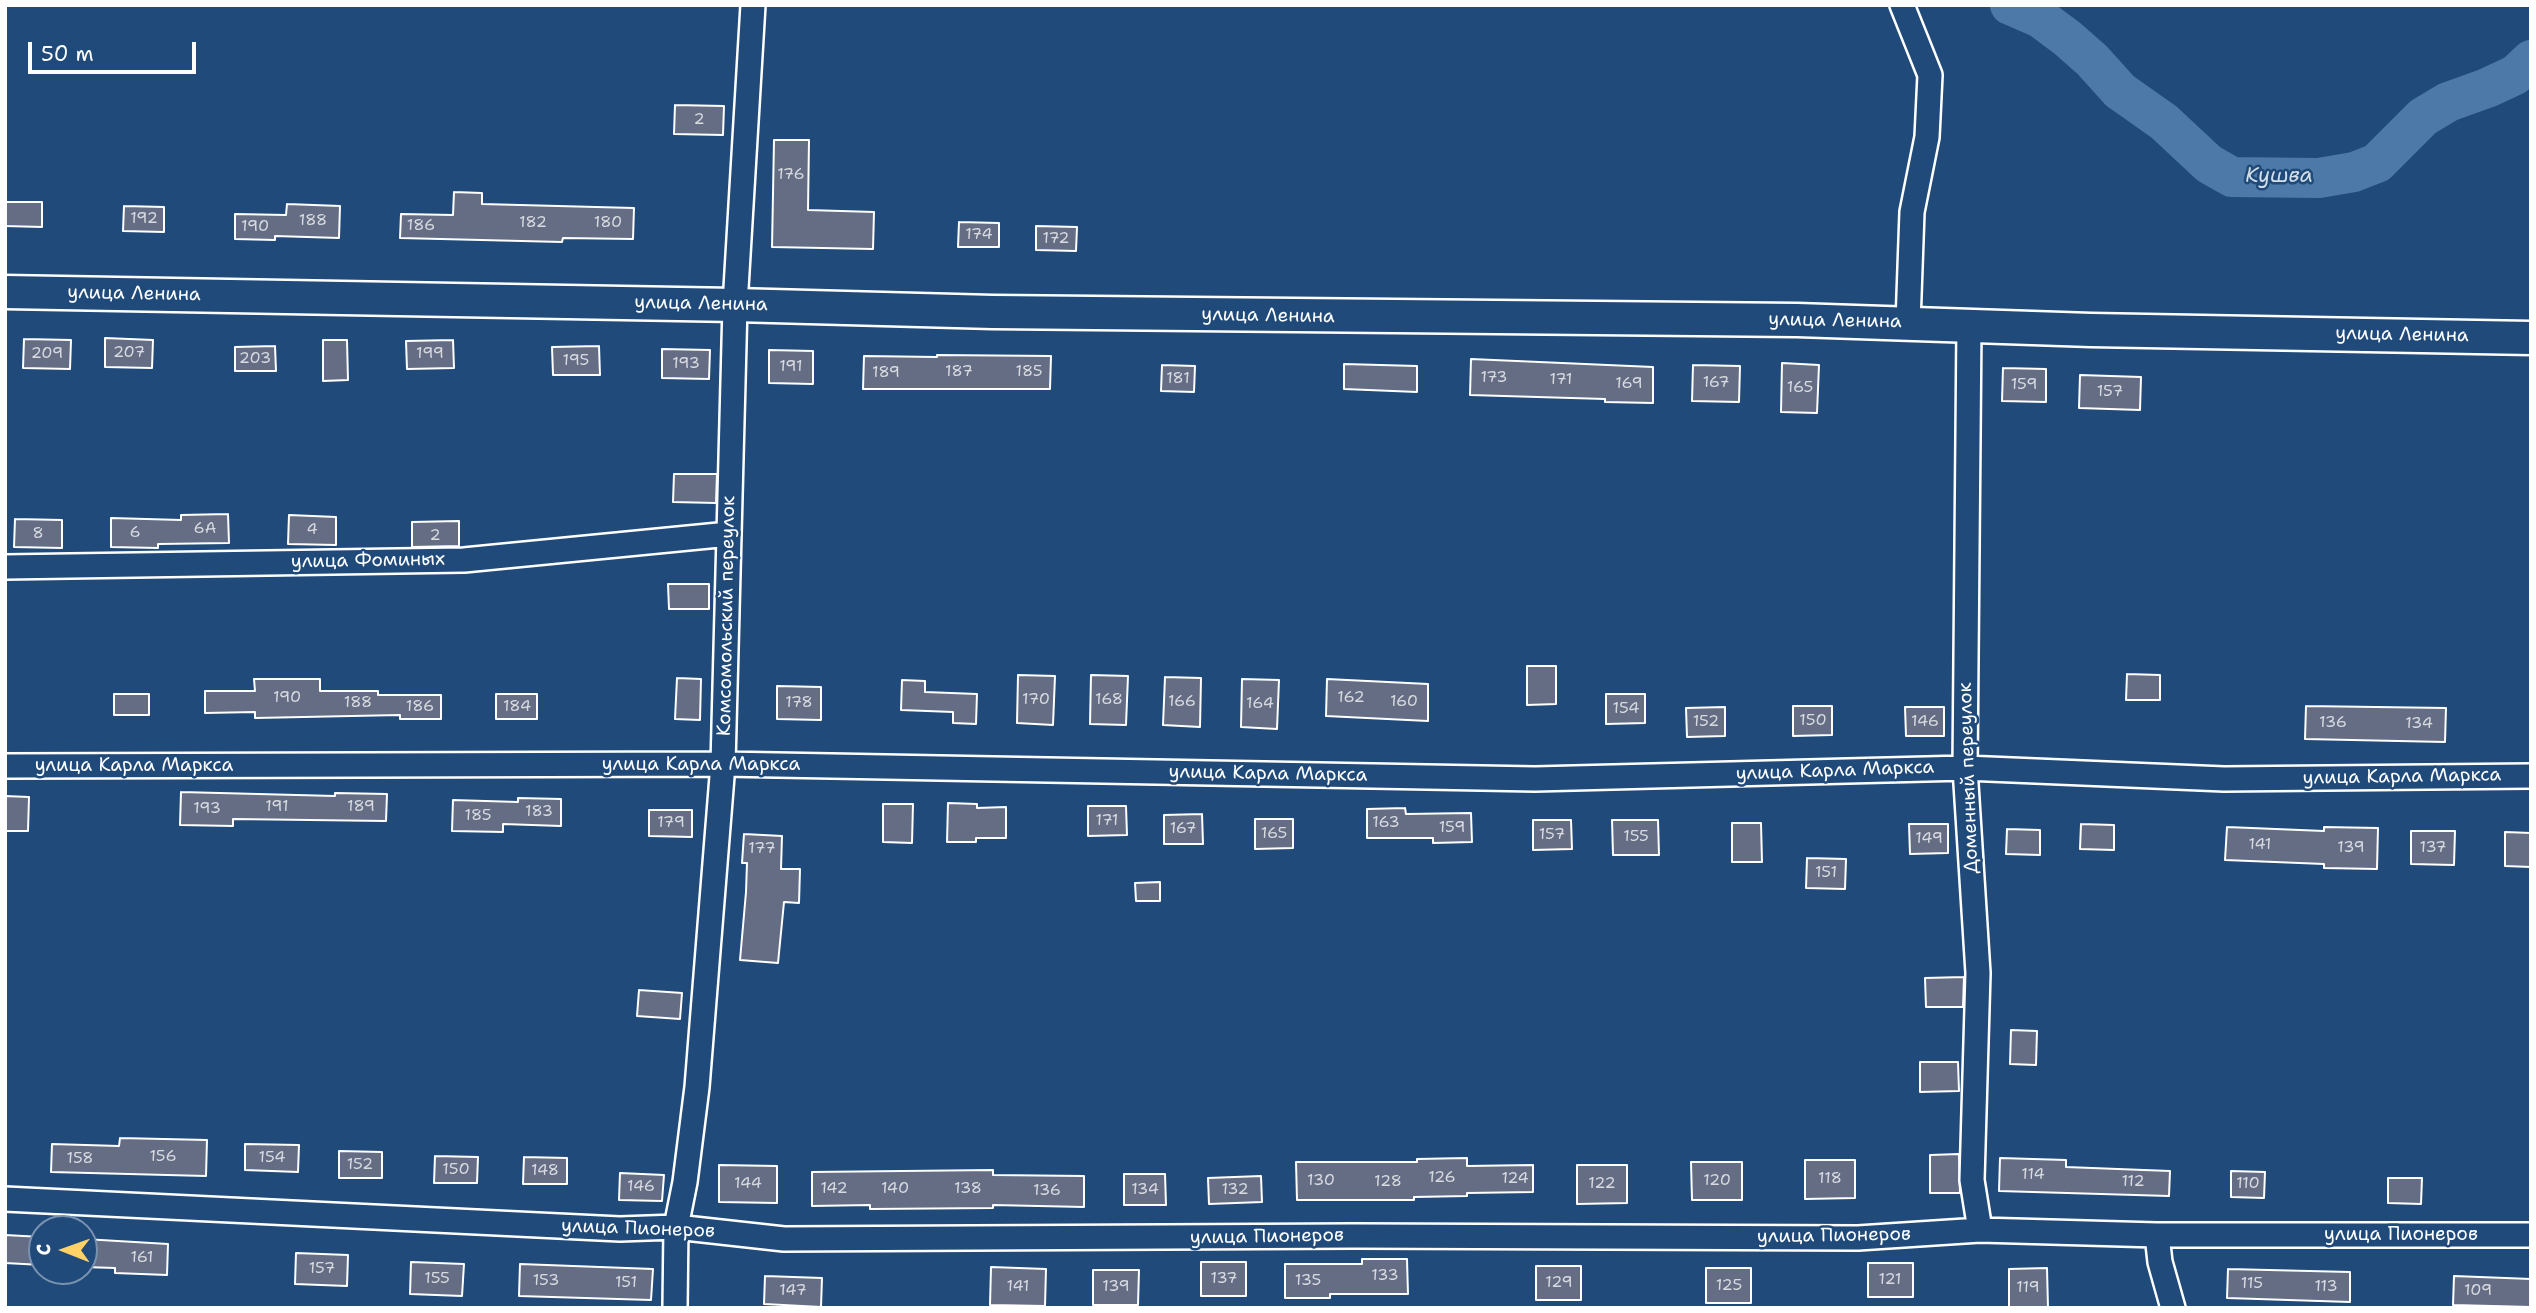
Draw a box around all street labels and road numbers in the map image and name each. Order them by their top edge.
street label: улица Ленина [67,281,201,307]
street label: улица Ленина [634,291,768,317]
street label: улица Ленина [1201,303,1335,329]
street label: улица Ленина [1768,308,1902,334]
street label: улица Ленина [2335,322,2469,348]
street label: Комсомольский переулок [714,496,740,736]
street label: улица Фоминых [291,548,445,574]
street label: Доменный переулок [1954,682,1984,874]
street label: улица Карла Маркса [602,754,800,776]
street label: улица Карла Маркса [35,755,233,777]
street label: улица Карла Маркса [1735,756,1935,786]
street label: улица Карла Маркса [1168,761,1368,787]
street label: улица Карла Маркса [2302,764,2502,790]
street label: улица Пионеров [561,1215,715,1243]
street label: улица Пионеров [1757,1223,1911,1249]
street label: улица Пионеров [1190,1224,1344,1250]
street label: улица Пионеров [2324,1224,2478,1246]

